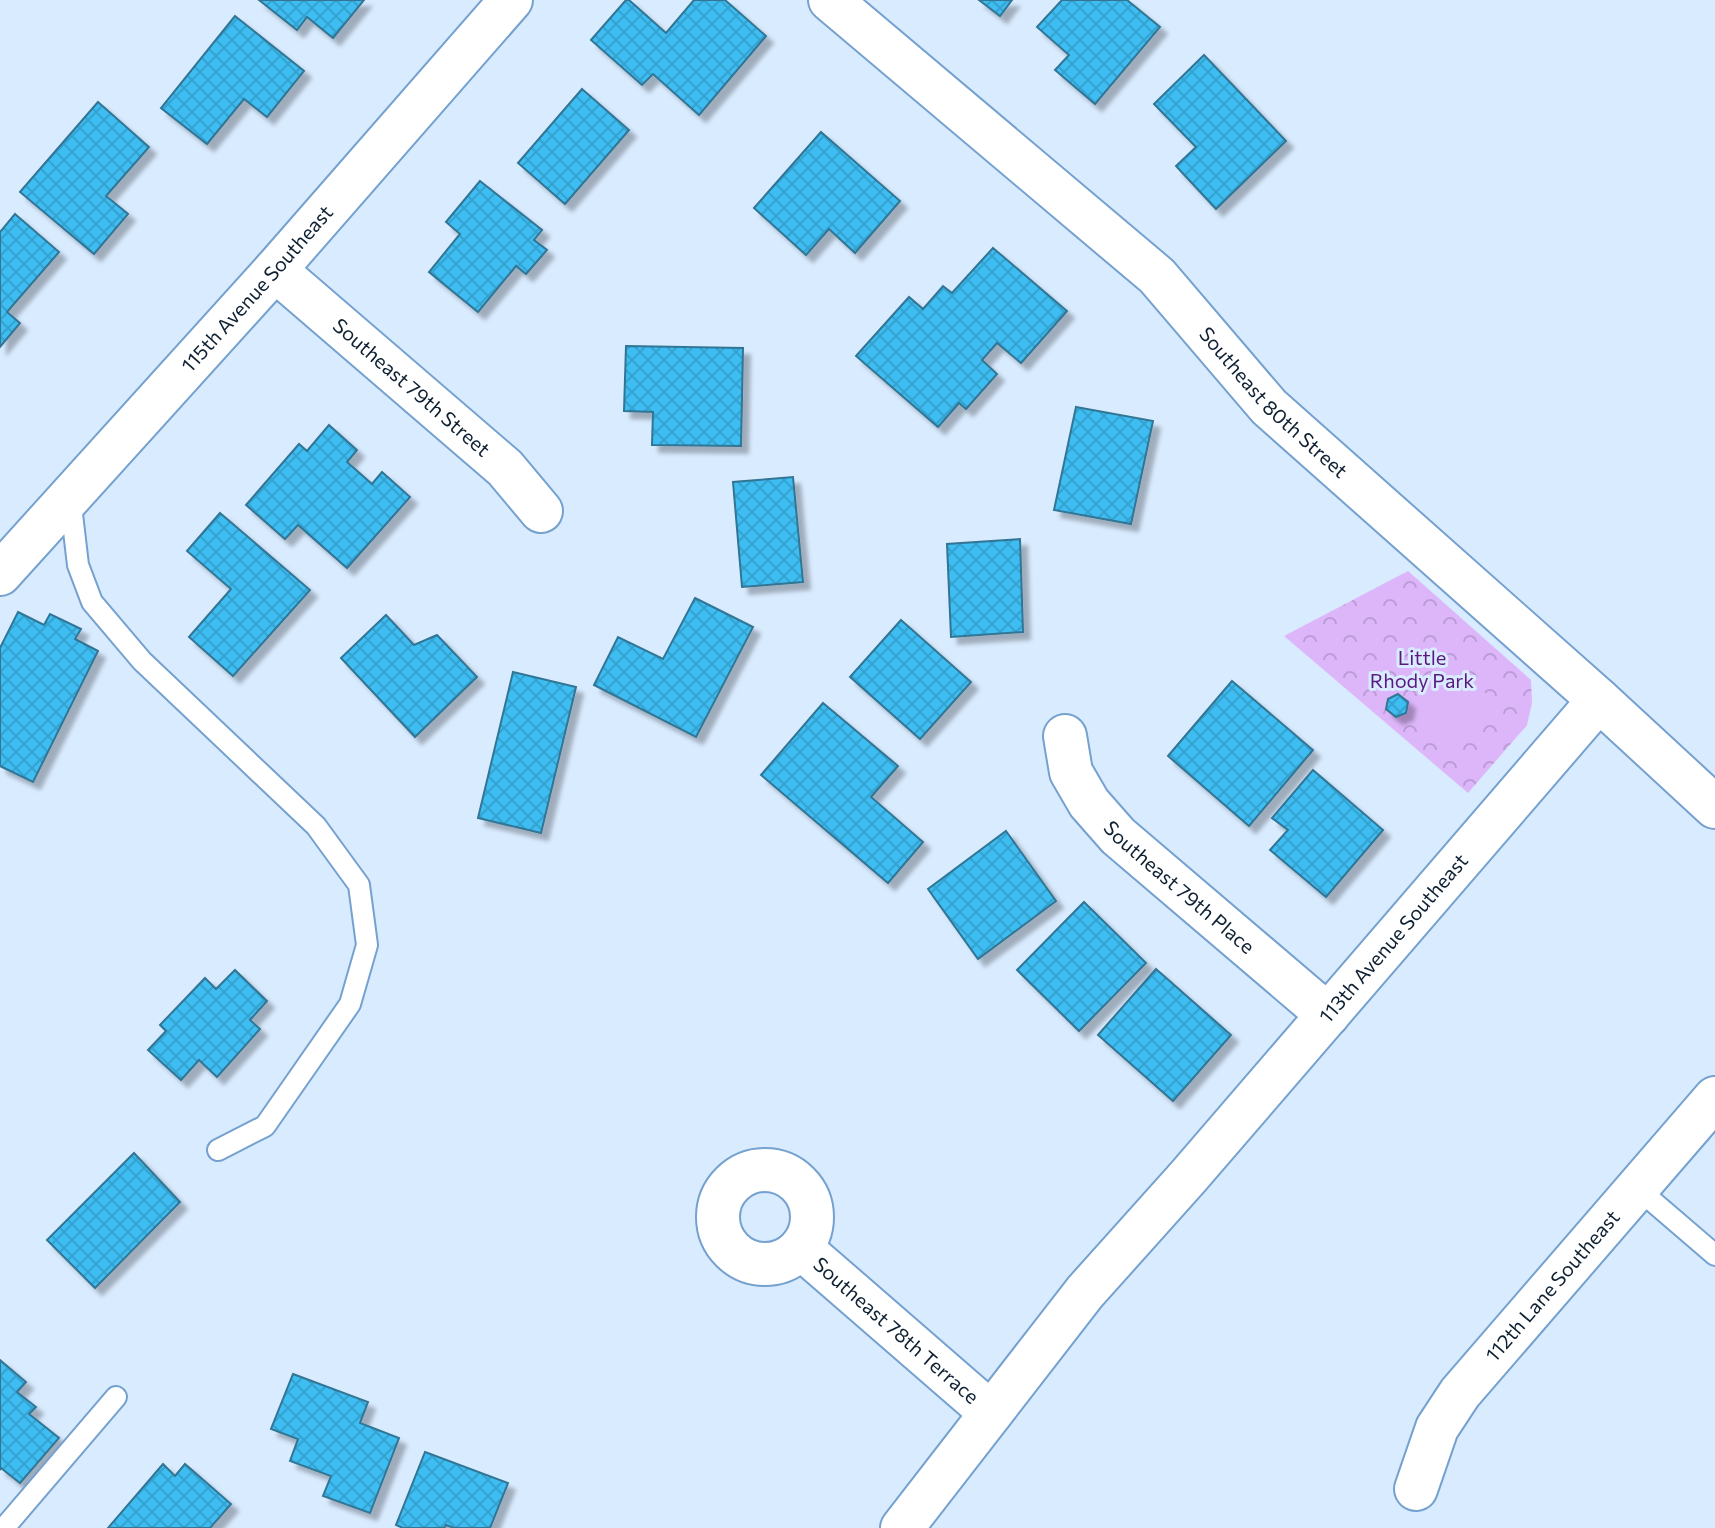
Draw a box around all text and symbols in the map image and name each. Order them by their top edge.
street label: 115th Avenue Southeast [176,200,337,377]
street label: Southeast 79th Street [329,313,495,461]
street label: Southeast 80th Street [1195,322,1353,482]
park label: Little Rhody Park [1370,645,1474,692]
street label: Southeast 79th Place [1099,815,1260,958]
street label: 113th Avenue Southeast [1313,848,1472,1027]
street label: 112th Lane Southeast [1480,1205,1624,1366]
street label: Southeast 78th Terrace [809,1251,984,1408]

